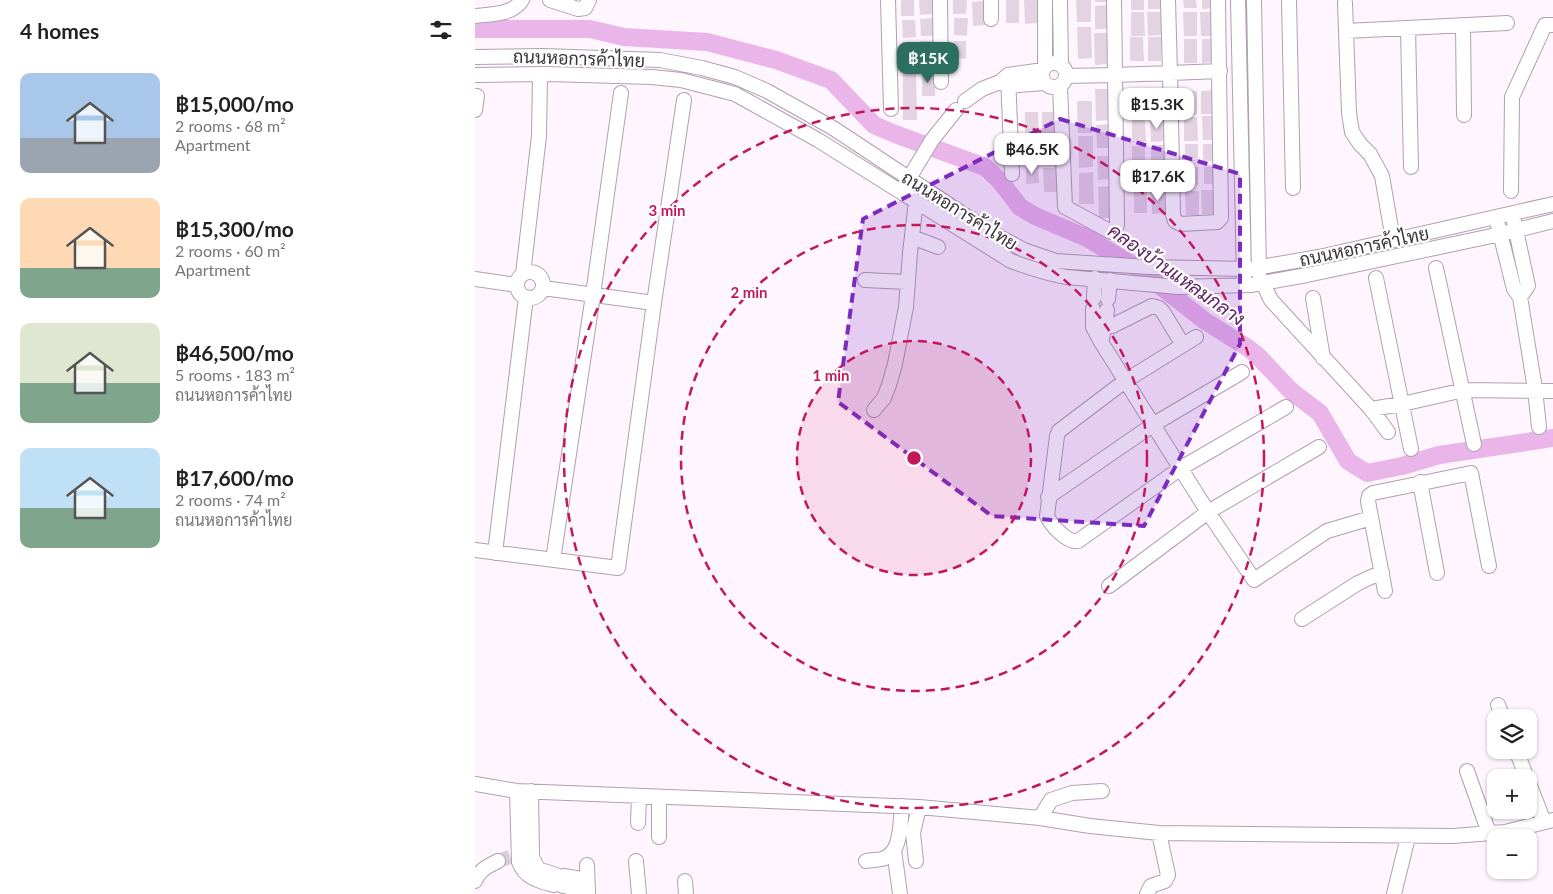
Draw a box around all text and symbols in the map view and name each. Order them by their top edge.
icon: filters [427,16,455,44]
text: 4 homes [20,18,99,43]
pin: ฿15K [898,42,958,84]
street label: ถนนหอการค้าไทย [513,44,645,71]
text: ฿15K [908,48,948,67]
pin: ฿15.3K [1116,88,1198,130]
text: ฿15,000/mo [175,91,294,116]
icon: home [60,93,120,153]
text: ฿15.3K [1130,94,1184,113]
text: 2 rooms · 68 m² [175,116,286,135]
pin: ฿46.5K [991,132,1073,175]
text: Apartment [175,135,250,154]
text: ฿46.5K [1005,139,1059,158]
pin: ฿17.6K [1117,160,1199,202]
street label: ถนนหอการค้าไทย [898,165,1022,254]
text: ฿17.6K [1131,166,1185,185]
text: 3 min [648,201,686,219]
text: ฿15,300/mo [175,216,294,241]
icon: home [60,218,120,278]
water label: คลองบ้านแหลมกลาง [1104,218,1250,330]
street label: ถนนหอการค้าไทย [1297,221,1431,270]
text: 2 rooms · 60 m² [175,241,286,260]
text: Apartment [175,260,250,279]
text: 2 min [730,283,768,301]
text: ฿46,500/mo [175,340,294,365]
icon: home [60,343,120,403]
text: 5 rooms · 183 m² [175,365,295,384]
text: 1 min [812,366,850,384]
text: ถนนหอการค้าไทย [175,385,292,404]
centre of rings [905,449,923,467]
text: ฿17,600/mo [175,465,294,490]
icon: home [60,468,120,528]
text: 2 rooms · 74 m² [175,490,286,509]
text: ถนนหอการค้าไทย [175,510,292,529]
map controls [1487,709,1537,879]
button: layers [1487,709,1537,759]
button: + [1487,769,1537,819]
button: − [1487,829,1537,879]

